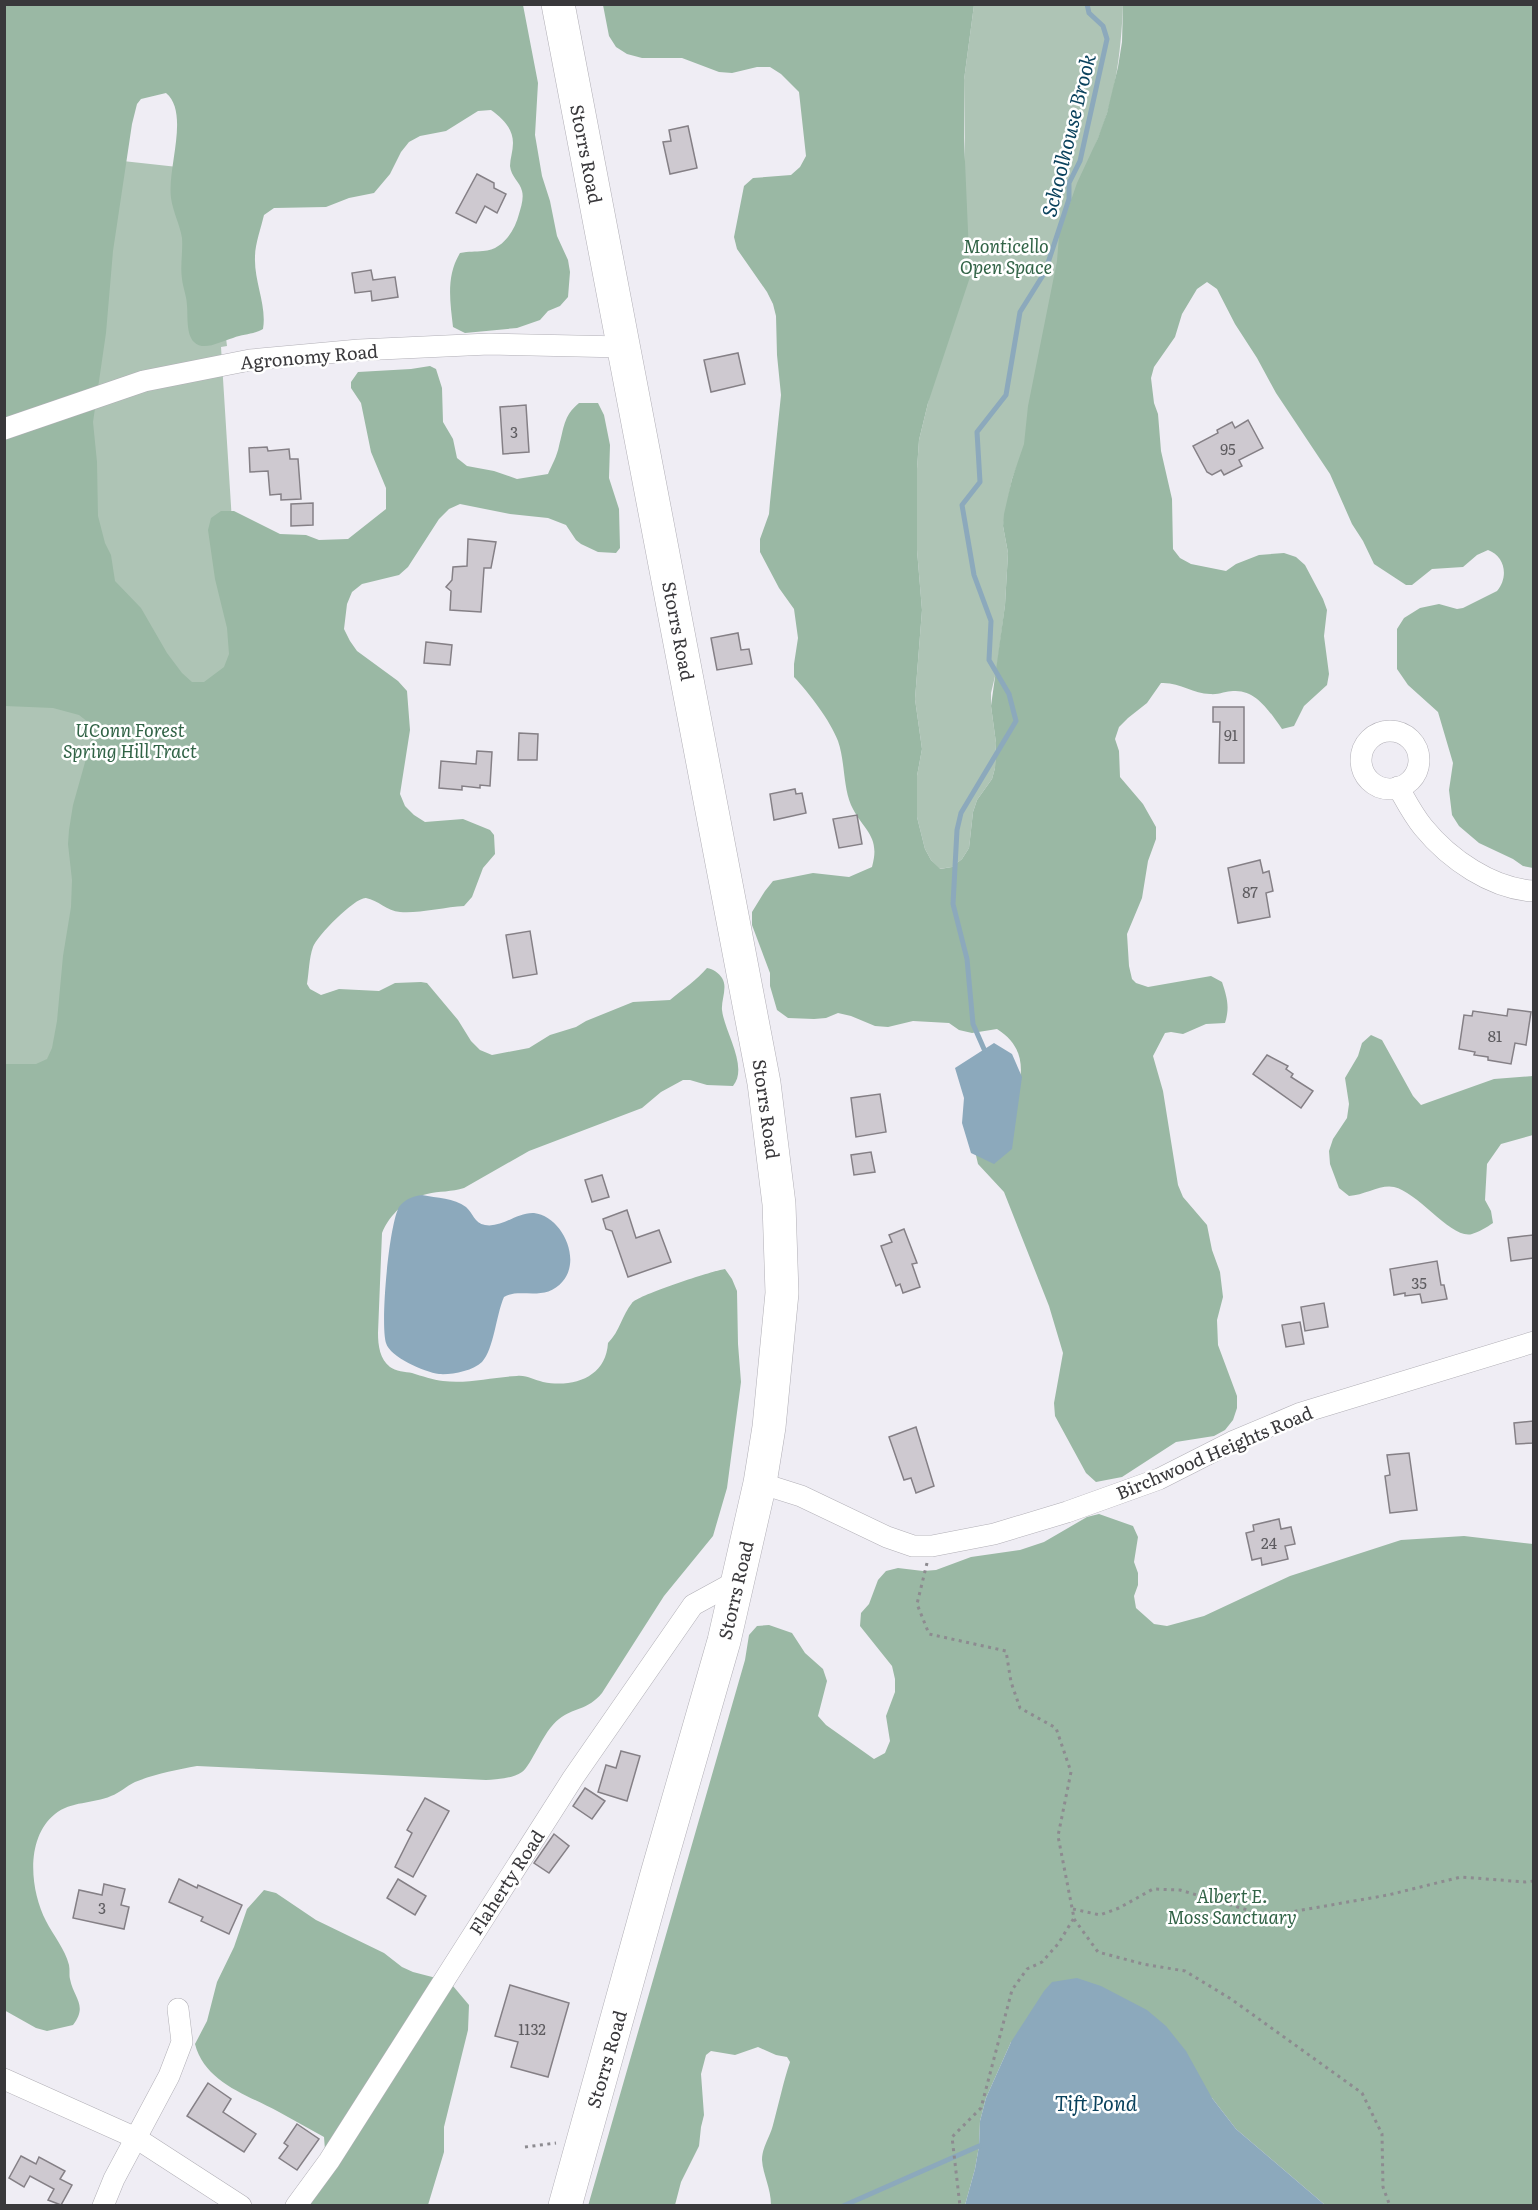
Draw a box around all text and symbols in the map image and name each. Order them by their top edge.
water label: Schoolhouse Brook [1032,50,1102,220]
street label: Storrs Road [564,102,610,206]
park label: Monticello Open Space [960,232,1052,280]
street label: Agronomy Road [239,337,379,375]
house number: 3 [510,420,518,443]
house number: 95 [1220,437,1236,460]
street label: Storrs Road [656,579,702,683]
park label: UConn Forest Spring Hill Tract [63,716,197,764]
house number: 91 [1224,723,1238,746]
house number: 87 [1242,880,1258,903]
house number: 81 [1488,1024,1502,1047]
street label: Storrs Road [747,1057,787,1161]
house number: 35 [1411,1271,1427,1294]
street label: Birchwood Heights Road [1112,1398,1316,1506]
house number: 24 [1261,1531,1277,1554]
street label: Storrs Road [711,1538,759,1642]
street label: Flaherty Road [462,1824,550,1940]
park label: Albert E. Moss Sanctuary [1167,1882,1297,1930]
house number: 3 [98,1896,106,1919]
street label: Storrs Road [579,2007,633,2111]
house number: 1132 [518,2017,546,2040]
water label: Tift Pond [1055,2087,1138,2117]

